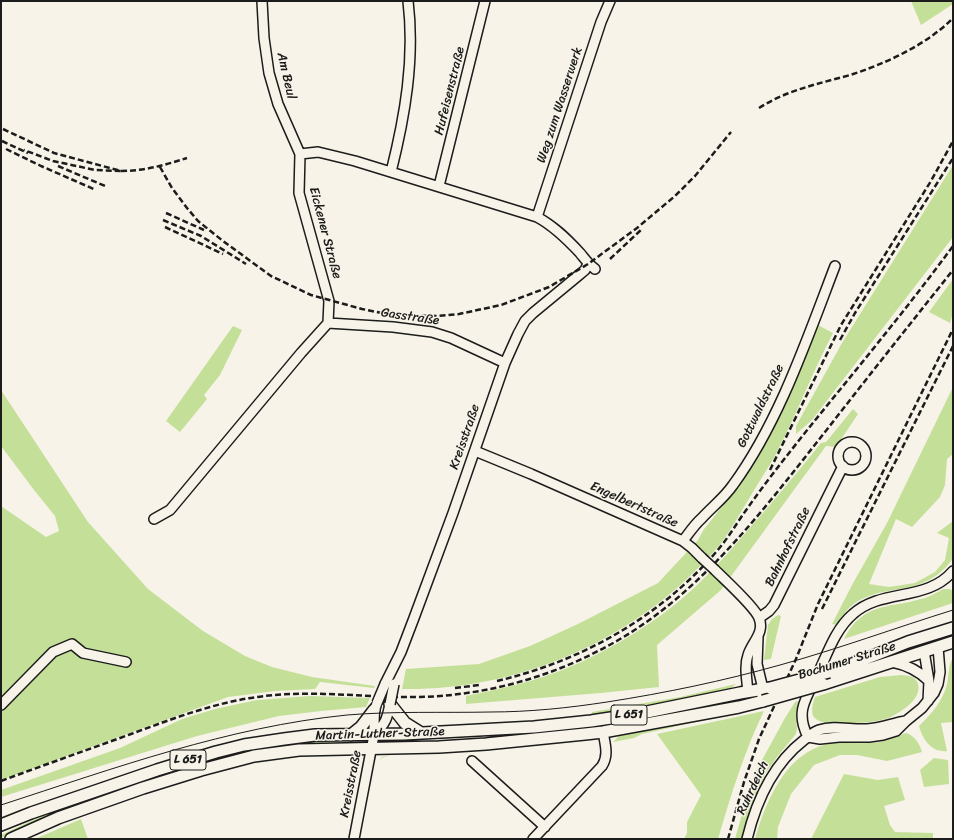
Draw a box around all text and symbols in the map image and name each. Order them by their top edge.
street label: Hufeisenstraße [431,45,469,137]
street label: Weg zum Wasserwerk [534,45,586,165]
street label: Am Beul [273,51,299,101]
street label: Eickener Straße [305,185,345,281]
street label: Gasstraße [380,305,440,329]
street label: Gottwaldstraße [734,362,788,450]
street label: Kreisstraße [447,402,483,472]
street label: Engelbertstraße [588,479,680,531]
street label: Bahnhofstraße [762,505,814,589]
street label: Bochumer Straße [796,639,898,683]
road number: L 651 [611,705,647,725]
street label: Martin-Luther-Straße [315,724,445,744]
street label: Kreisstraße [337,749,365,819]
road number: L 651 [170,750,206,770]
street label: Ruhrdeich [734,759,772,817]

